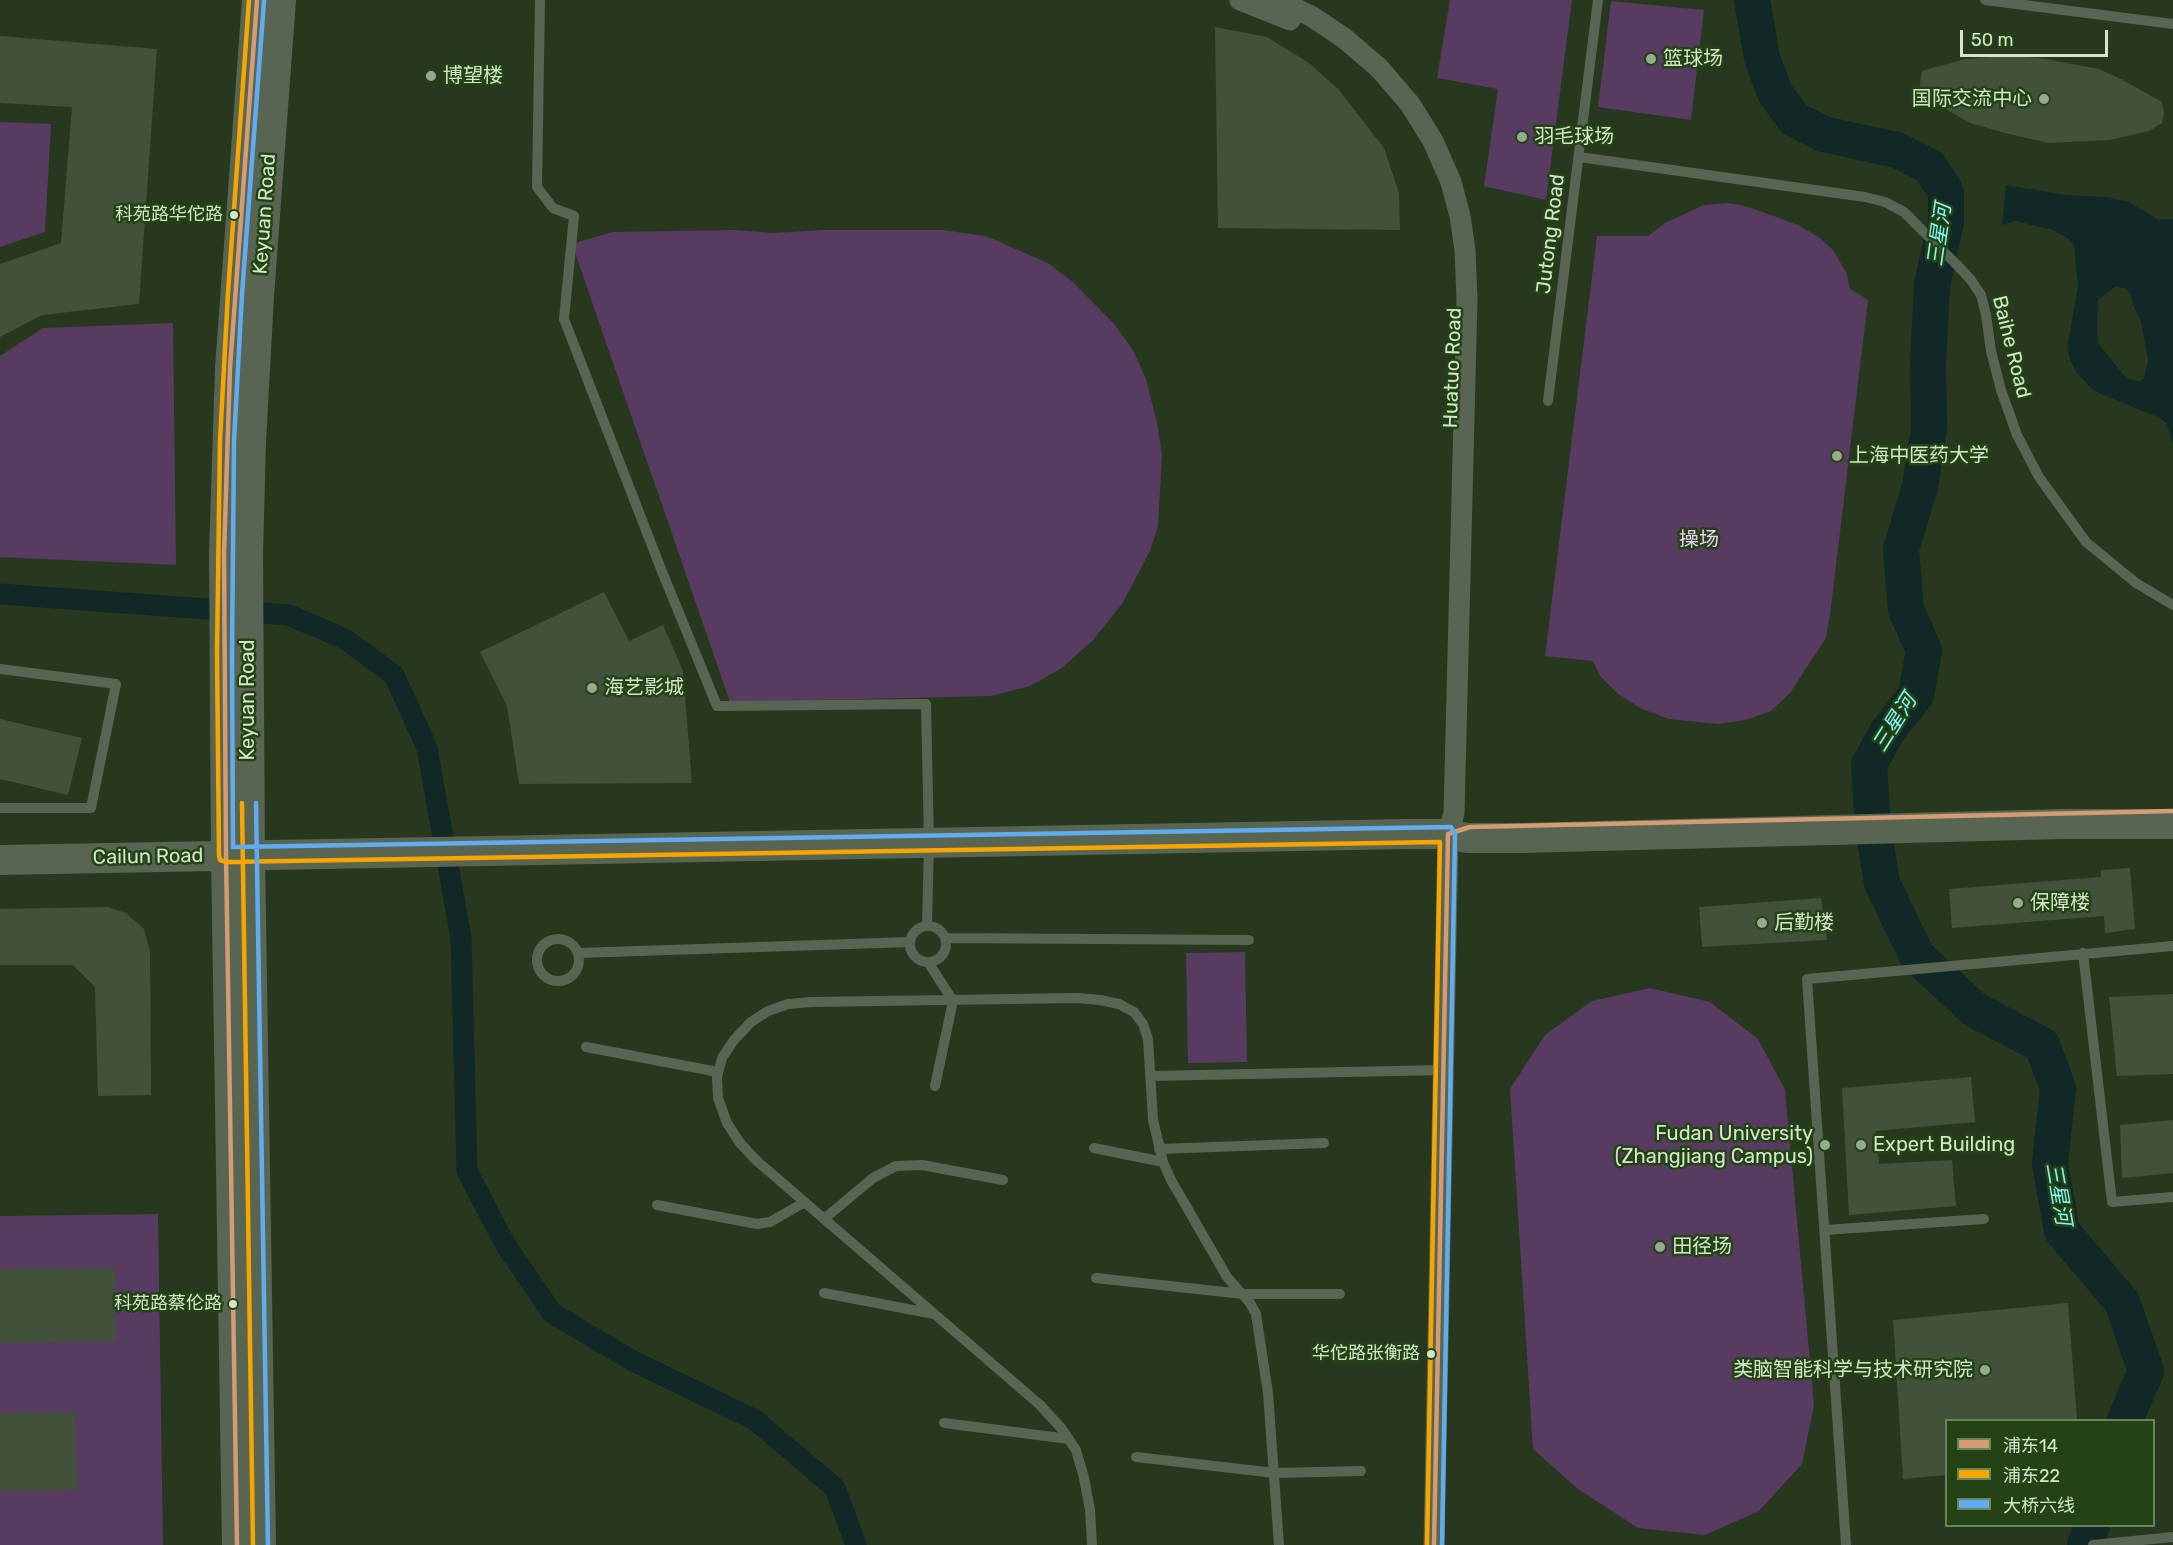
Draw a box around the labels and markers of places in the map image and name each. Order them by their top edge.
place label: 篮球场 [1663,47,1723,71]
marker: 篮球场 [1644,52,1658,66]
place label: 博望楼 [443,64,503,88]
marker: 博望楼 [424,69,438,83]
place label: 国际交流中心 [1912,87,2032,111]
marker: 国际交流中心 [2037,92,2051,106]
place label: 羽毛球场 [1534,125,1614,149]
marker: 羽毛球场 [1515,130,1529,144]
place label: 科苑路华佗路 [115,204,223,226]
marker: 科苑路华佗路 [228,209,240,221]
place label: 上海中医药大学 [1849,444,1989,468]
marker: 上海中医药大学 [1830,449,1844,463]
place label: 海艺影城 [604,676,684,700]
marker: 海艺影城 [585,681,599,695]
place label: 保障楼 [2030,891,2090,915]
marker: 保障楼 [2011,896,2025,910]
place label: 后勤楼 [1774,911,1834,935]
marker: 后勤楼 [1755,916,1769,930]
place label: Fudan University (Zhangjiang Campus) [1615,1122,1813,1169]
place label: Expert Building [1873,1133,2015,1157]
marker: Fudan University (Zhangjiang Campus) [1818,1138,1832,1152]
marker: Expert Building [1854,1138,1868,1152]
place label: 田径场 [1672,1235,1732,1259]
marker: 田径场 [1653,1240,1667,1254]
place label: 科苑路蔡伦路 [114,1293,222,1315]
marker: 科苑路蔡伦路 [227,1298,239,1310]
place label: 华佗路张衡路 [1312,1343,1420,1365]
marker: 华佗路张衡路 [1425,1348,1437,1360]
place label: 类脑智能科学与技术研究院 [1733,1358,1973,1382]
marker: 类脑智能科学与技术研究院 [1978,1363,1992,1377]

